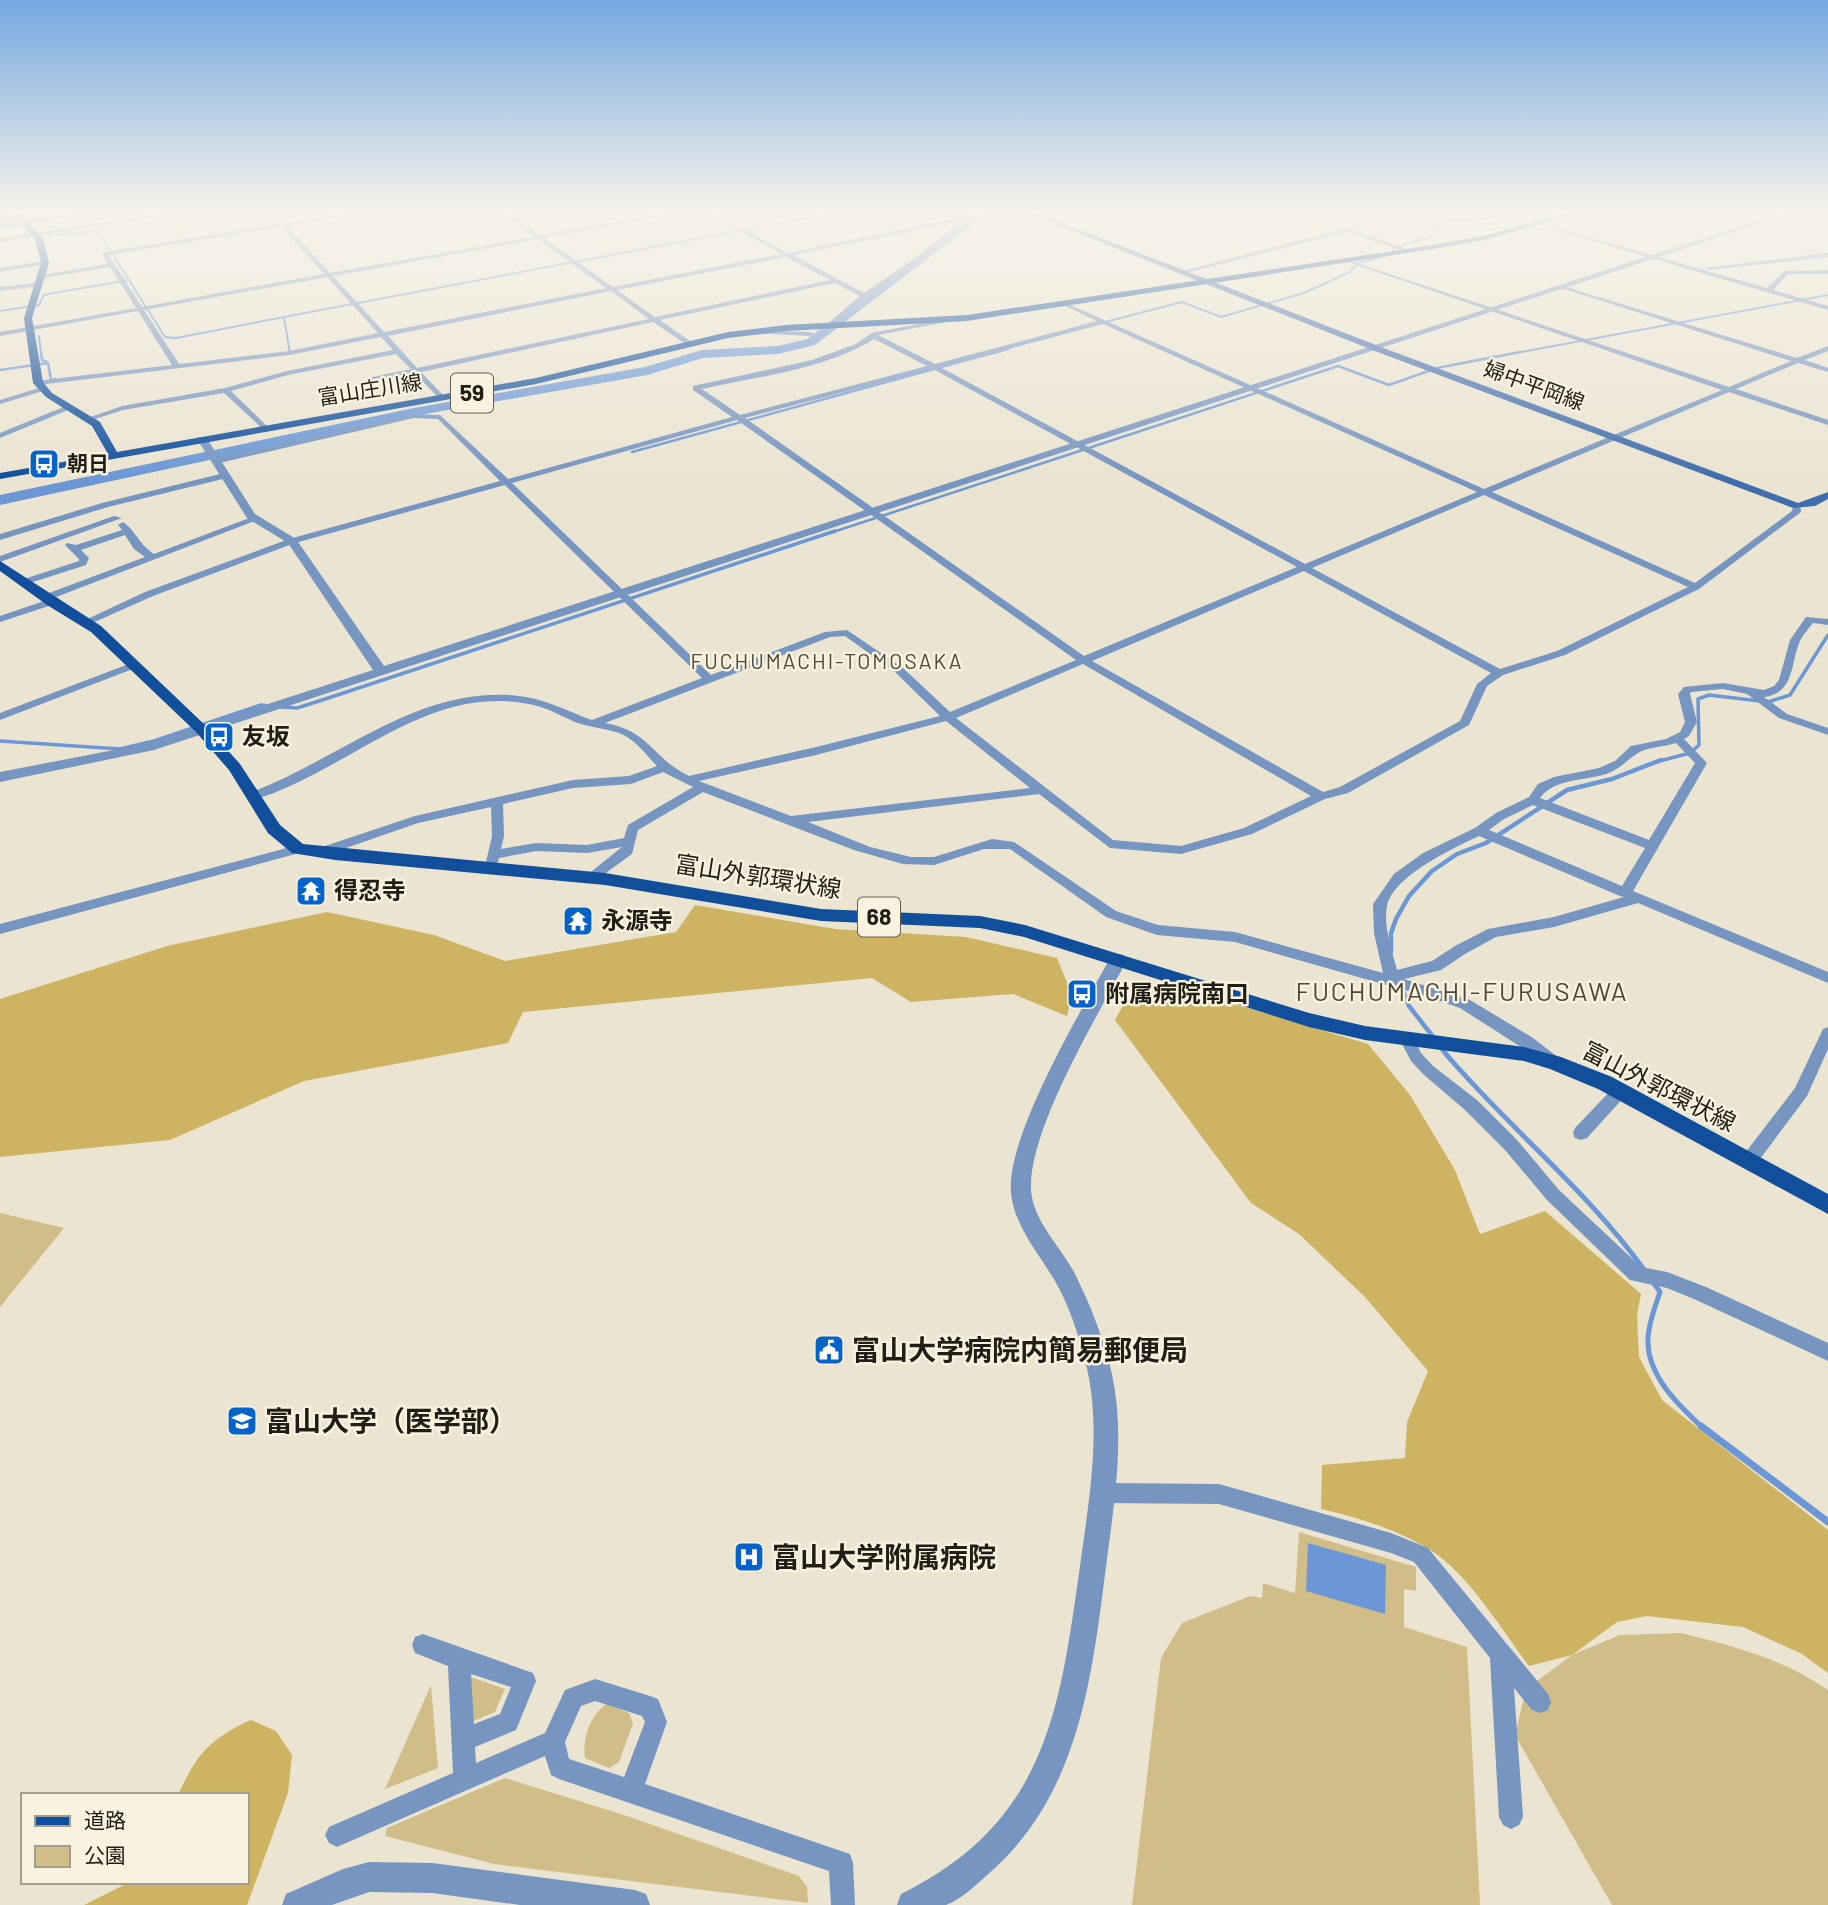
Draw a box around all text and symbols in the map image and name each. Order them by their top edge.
street label: 婦中平岡線 [1481,355,1588,414]
street label: 富山庄川線 [316,368,424,409]
road number: 59 [451,374,493,412]
bus stop icon: 朝日 [27,447,61,481]
place label: 朝日 [67,450,109,475]
district label: FUCHUMACHI-TOMOSAKA [690,648,964,673]
bus stop icon: 友坂 [202,720,236,754]
place label: 友坂 [242,721,290,750]
street label: 富山外郭環状線 [673,848,843,903]
temple icon: 得忍寺 [294,874,328,908]
place label: 得忍寺 [334,875,406,904]
road number: 68 [858,898,900,936]
temple icon: 永源寺 [561,904,595,938]
place label: 永源寺 [601,905,673,934]
district label: FUCHUMACHI-FURUSAWA [1296,975,1629,1006]
bus stop icon: 附属病院南口 [1065,977,1099,1011]
place label: 附属病院南口 [1105,978,1249,1007]
street label: 富山外郭環状線 [1578,1035,1741,1137]
place label: 富山大学病院内簡易郵便局 [852,1332,1188,1366]
public building icon: 富山大学病院内簡易郵便局 [812,1333,846,1367]
place label: 富山大学（医学部） [265,1403,517,1437]
school or university icon: 富山大学（医学部） [225,1404,259,1438]
place label: 富山大学附属病院 [772,1539,996,1573]
hospital icon: 富山大学附属病院 [732,1540,766,1574]
legend [21,1793,248,1884]
text: 道路 [84,1807,126,1832]
text: 公園 [84,1842,126,1867]

